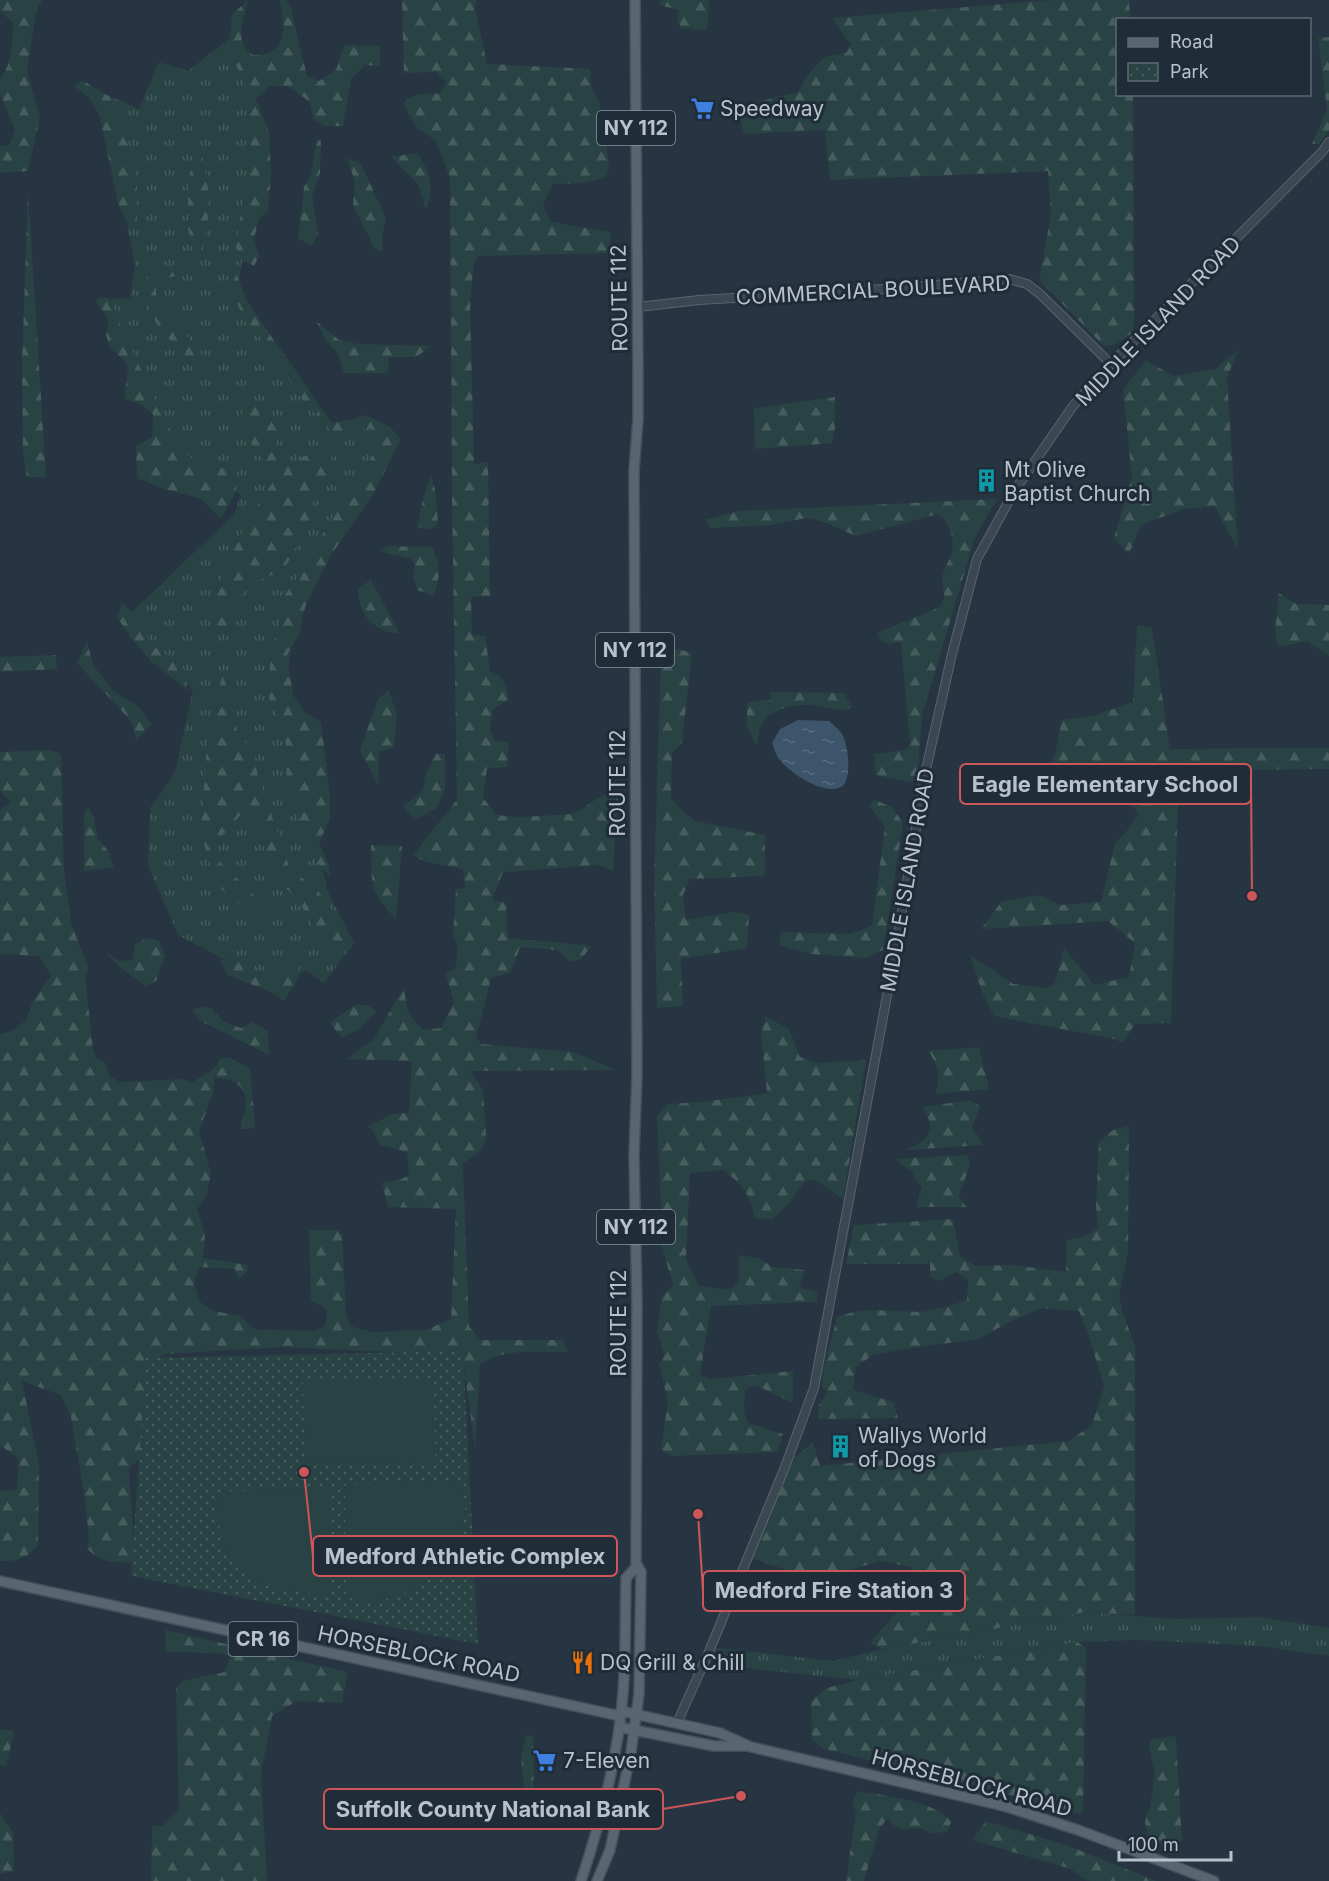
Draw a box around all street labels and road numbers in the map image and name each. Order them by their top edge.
road number: NY 112 [597,111,675,145]
street label: MIDDLE ISLAND ROAD [1070,231,1246,411]
street label: ROUTE 112 [606,244,632,352]
street label: COMMERCIAL BOULEVARD [735,270,1011,310]
road number: NY 112 [596,633,674,667]
street label: ROUTE 112 [605,729,630,837]
street label: MIDDLE ISLAND ROAD [875,766,939,994]
road number: NY 112 [597,1210,675,1244]
street label: ROUTE 112 [606,1269,631,1377]
street label: HORSEBLOCK ROAD [316,1620,522,1688]
road number: CR 16 [228,1622,298,1656]
street label: HORSEBLOCK ROAD [869,1744,1075,1822]

